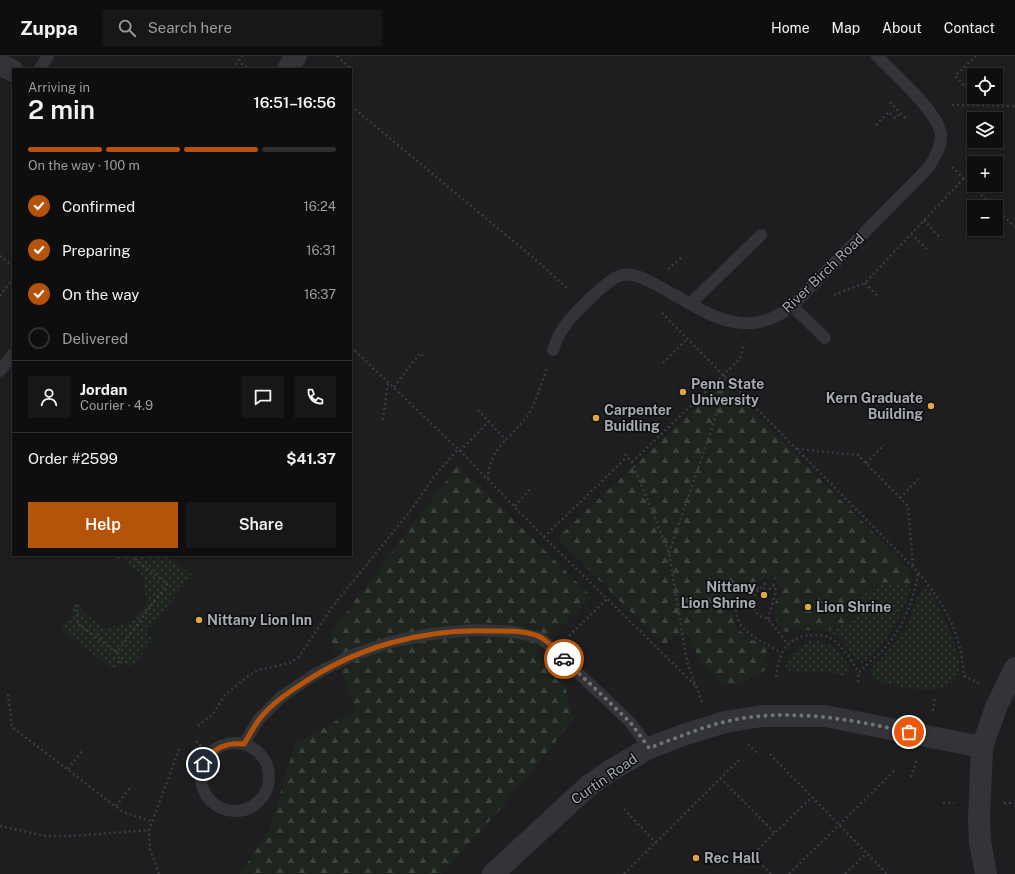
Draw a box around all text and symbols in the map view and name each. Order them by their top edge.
search box [102,10,382,46]
text: Zuppa [20,17,78,39]
icon: search [116,17,138,39]
text: Search here [148,19,232,36]
text: Home [771,20,810,36]
text: Map [832,20,860,36]
text: About [882,20,922,36]
text: Contact [944,20,995,36]
map controls [967,68,1003,236]
button: locate [967,68,1003,104]
text: Arriving in [28,80,90,95]
text: 2 min [28,94,95,125]
text: 16:51–16:56 [253,94,336,111]
button: layers [967,112,1003,148]
button: + [967,156,1003,192]
text: On the way · 100 m [28,158,140,173]
icon: check [28,195,50,217]
text: Confirmed [62,198,135,215]
text: 16:24 [304,199,336,214]
button: − [967,200,1003,236]
street label: River Birch Road [779,230,867,316]
icon: check [28,239,50,261]
text: Preparing [62,242,131,259]
text: 16:31 [306,243,336,258]
icon: check [28,283,50,305]
text: On the way [62,286,139,303]
text: 16:37 [304,287,336,302]
text: Delivered [62,330,128,347]
button: person [28,376,70,418]
button: chat [242,376,284,418]
button: phone [294,376,336,418]
place label: Penn State University [691,376,764,408]
text: Jordan [80,381,127,398]
marker: Penn State University [678,387,688,397]
place label: Kern Graduate Building [826,390,923,422]
text: Courier · 4.9 [80,398,153,413]
marker: Kern Graduate Building [926,401,936,411]
place label: Carpenter Buidling [604,402,672,434]
marker: Carpenter Buidling [591,413,601,423]
text: Order #2599 [28,450,118,467]
text: $41.37 [286,450,336,467]
button: Help [28,502,178,548]
button: Share [186,502,336,548]
place label: Nittany Lion Shrine [681,579,756,611]
marker: Nittany Lion Shrine [759,590,769,600]
place label: Lion Shrine [816,599,891,615]
marker: Lion Shrine [803,602,813,612]
place label: Nittany Lion Inn [207,612,312,628]
marker: Nittany Lion Inn [194,615,204,625]
courier [544,639,584,679]
icon: car [553,648,575,670]
pin [892,715,926,749]
icon: bag [898,721,920,743]
pin [186,747,220,781]
street label: Curtin Road [568,750,640,808]
icon: home [192,753,214,775]
place label: Rec Hall [704,850,760,866]
marker: Rec Hall [691,853,701,863]

